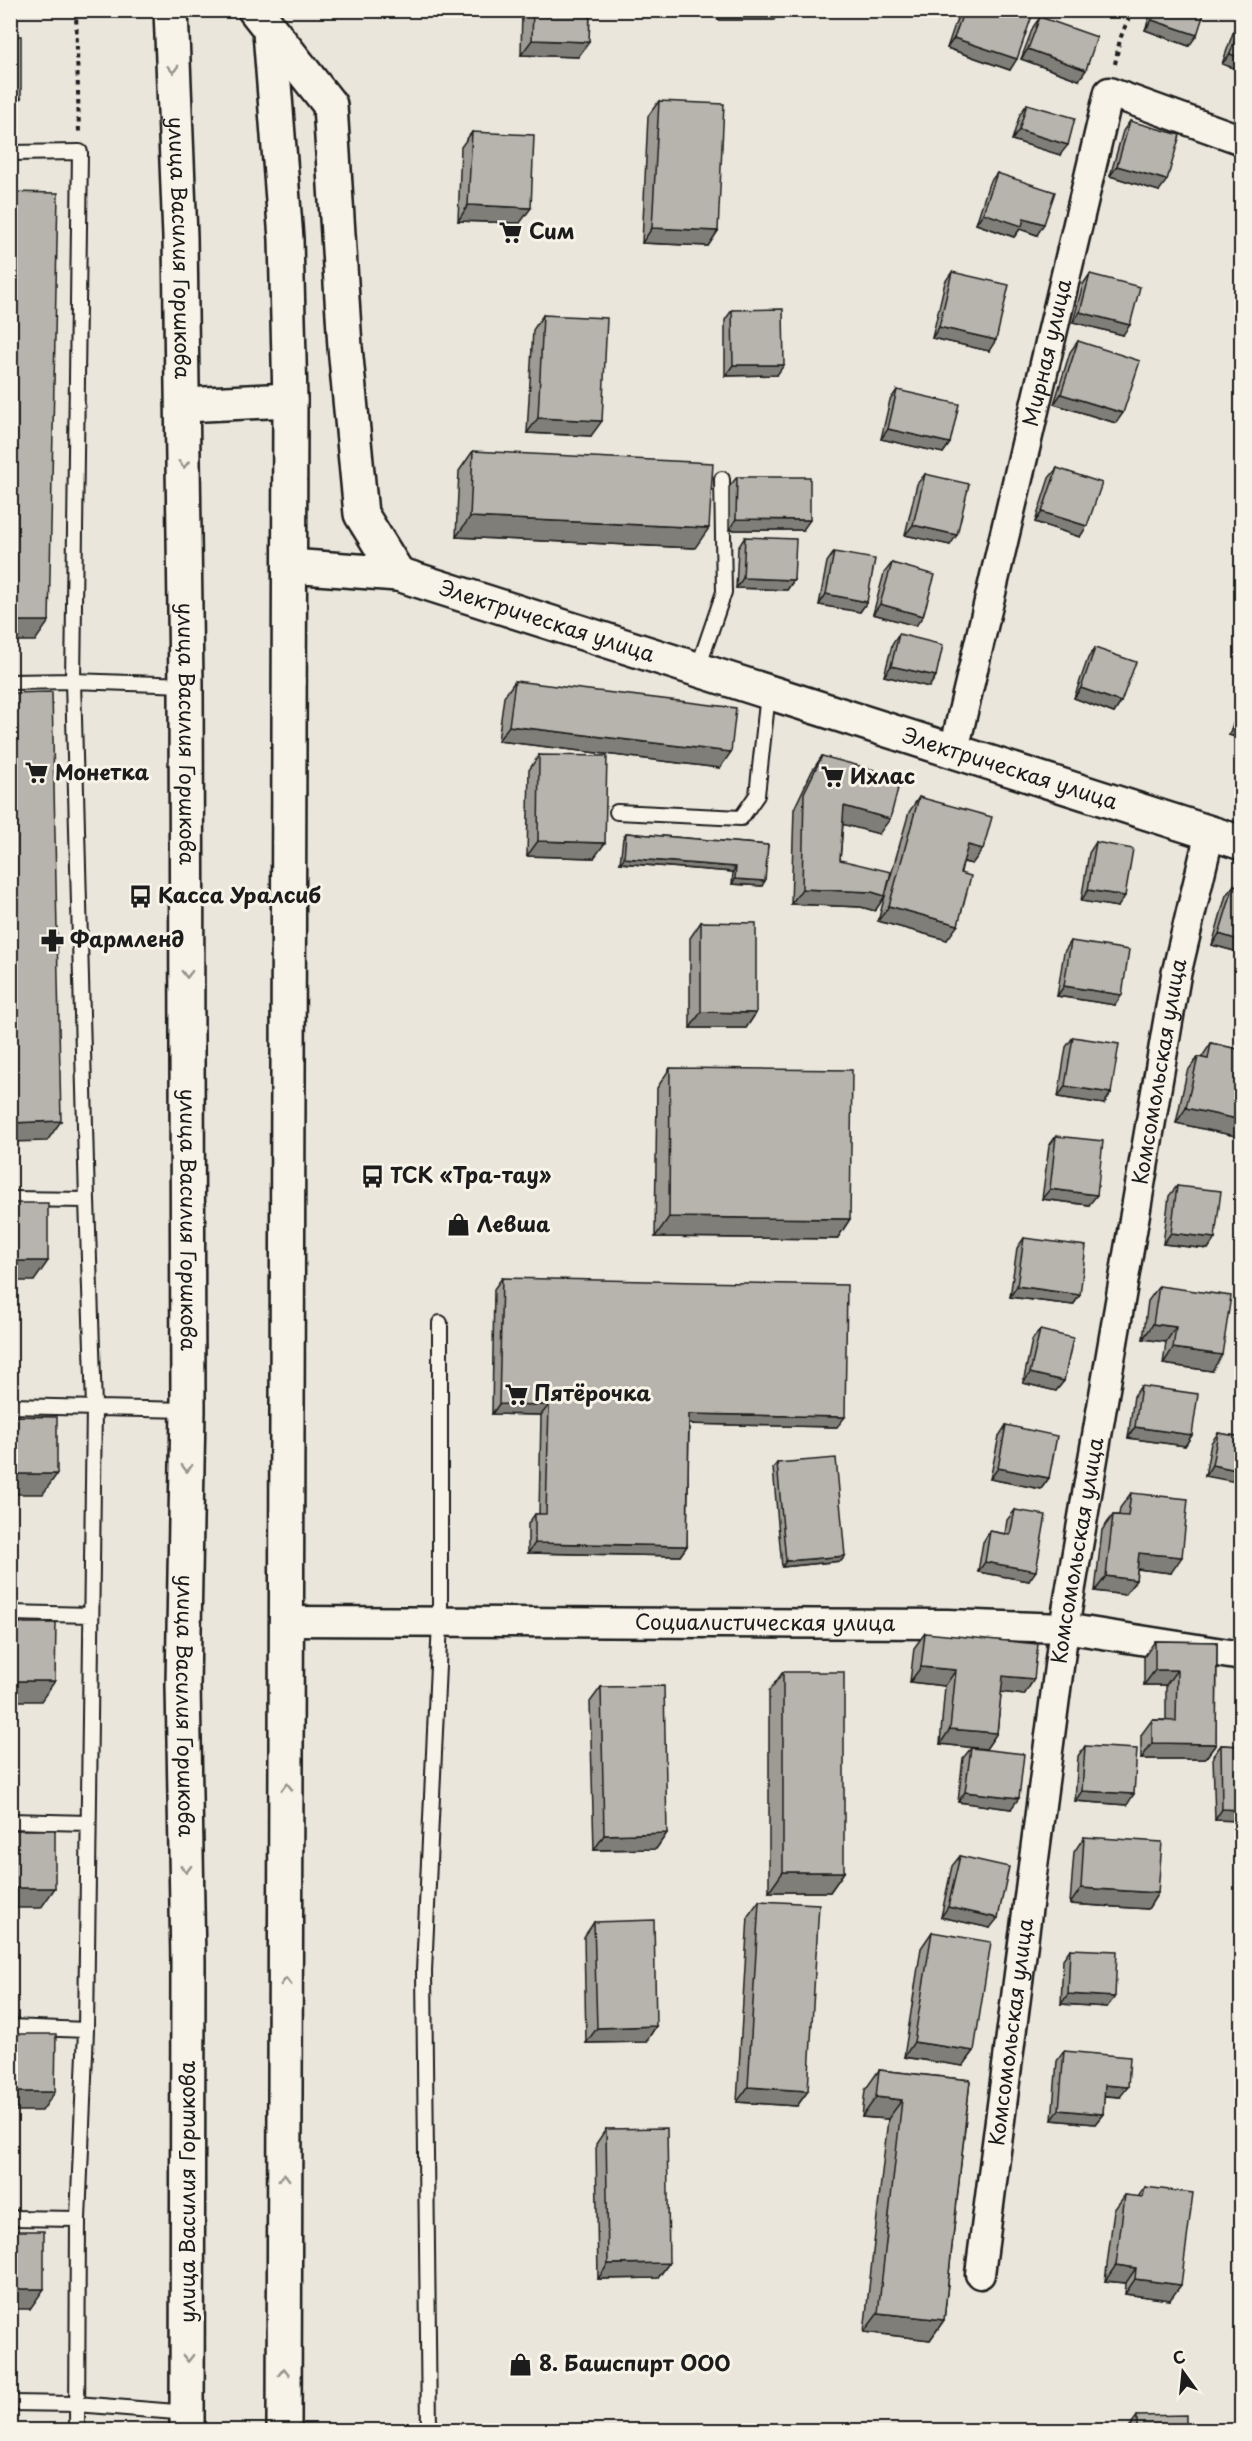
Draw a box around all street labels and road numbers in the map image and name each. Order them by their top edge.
street label: улица Василия Горшкова [161,116,200,379]
street label: Мирная улица [1013,275,1079,429]
street label: Электрическая улица [436,570,660,669]
street label: улица Василия Горшкова [171,602,204,865]
street label: Электрическая улица [899,718,1123,817]
street label: Комсомольская улица [1122,954,1194,1187]
street label: улица Василия Горшкова [173,1089,206,1351]
street label: Комсомольская улица [1042,1434,1111,1665]
street label: улица Василия Горшкова [169,1574,204,1837]
street label: Социалистическая улица [635,1605,896,1638]
street label: Комсомольская улица [979,1915,1040,2147]
street label: улица Василия Горшкова [170,2061,202,2323]

